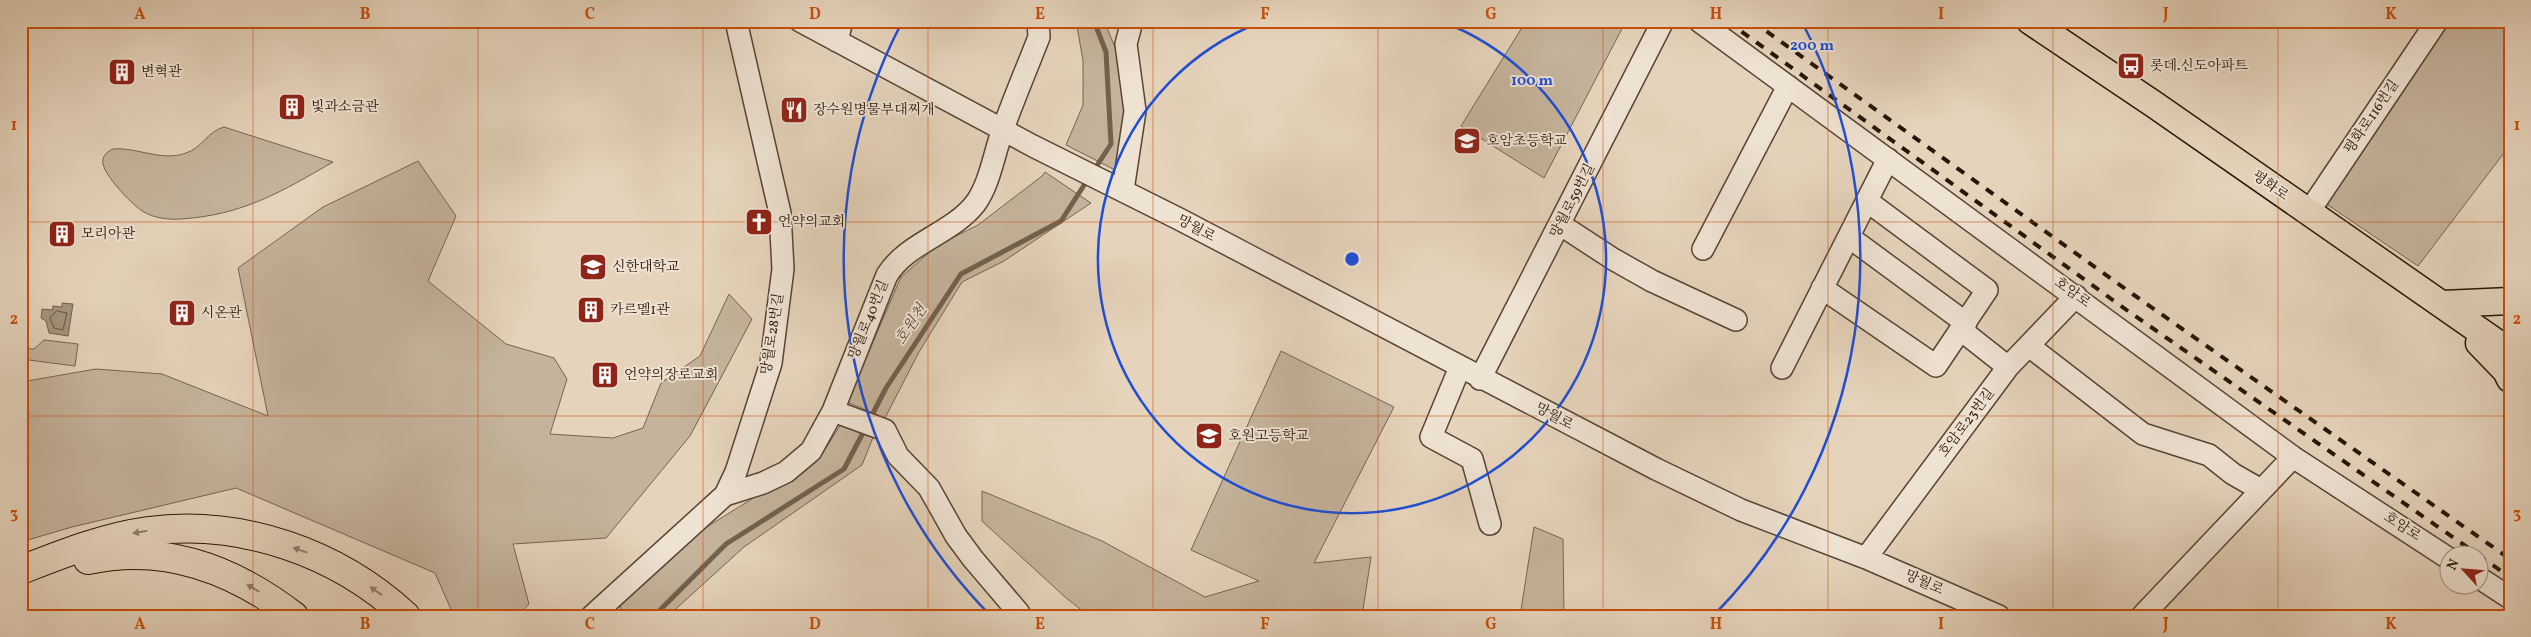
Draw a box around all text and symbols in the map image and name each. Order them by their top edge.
text: A [134,4,146,26]
text: B [360,4,371,26]
text: C [585,4,595,26]
text: D [809,4,821,26]
text: E [1035,4,1045,26]
text: F [1260,4,1270,26]
text: G [1485,4,1497,26]
text: H [1710,4,1722,26]
text: I [1938,4,1944,26]
text: J [2162,4,2169,26]
text: K [2385,4,2397,26]
text: 200 m [1790,36,1834,57]
bus stop icon: 롯데.신도아파트 [2116,51,2146,81]
building icon: 변혁관 [107,57,137,87]
place label: 롯데.신도아파트 [2150,57,2248,76]
place label: 변혁관 [141,63,182,82]
text: 100 m [1511,71,1554,92]
street label: 평화로116번길 [2340,76,2404,158]
building icon: 빛과소금관 [277,92,307,122]
restaurant icon: 장수원명물부대찌개 [779,95,809,125]
place label: 빛과소금관 [311,98,379,117]
place label: 장수원명물부대찌개 [813,101,935,120]
text: 1 [11,115,17,137]
text: 1 [2514,115,2520,137]
school or university icon: 호암초등학교 [1452,126,1482,156]
place label: 호암초등학교 [1486,132,1568,151]
street label: 망월로59번길 [1546,160,1600,242]
street label: 평화로 [2248,167,2292,206]
church icon: 언약의교회 [744,207,774,237]
street label: 망월로 [1174,211,1219,247]
place label: 언약의교회 [778,213,846,232]
building icon: 모리아관 [47,219,77,249]
place label: 모리아관 [81,225,136,244]
centre of rings [1343,250,1361,268]
school or university icon: 신한대학교 [578,252,608,282]
place label: 신한대학교 [612,258,680,277]
street label: 호암로 [2050,273,2094,313]
street label: 망월로40번길 [844,277,894,363]
street label: 망월로28번길 [757,292,789,376]
building icon: 카르멜1관 [576,295,606,325]
building icon: 시온관 [167,298,197,328]
water label: 호원천 [891,300,933,349]
place label: 카르멜1관 [610,301,670,320]
place label: 시온관 [201,304,242,323]
text: 2 [10,309,18,331]
text: 2 [2513,309,2521,331]
building icon: 언약의장로교회 [590,360,620,390]
place label: 언약의장로교회 [624,366,719,385]
street label: 호암로23번길 [1935,385,1999,461]
street label: 망월로 [1532,399,1577,435]
school or university icon: 호원고등학교 [1194,421,1224,451]
place label: 호원고등학교 [1228,427,1310,446]
text: 3 [10,503,18,525]
text: 3 [2513,503,2521,525]
street label: 호암로 [2380,508,2425,546]
one-way arrow [132,529,148,537]
north arrow [2438,544,2488,594]
one-way arrow [292,546,307,554]
text: N [2443,556,2464,574]
street label: 망월로 [1902,566,1947,600]
one-way arrow [247,584,260,593]
one-way arrow [370,586,383,596]
text: A [134,614,146,636]
text: B [360,614,371,636]
text: C [585,614,595,636]
text: D [809,614,821,636]
text: E [1035,614,1045,636]
text: F [1260,614,1270,636]
text: G [1485,614,1497,636]
text: H [1710,614,1722,636]
text: I [1938,614,1944,636]
text: J [2162,614,2169,636]
text: K [2385,614,2397,636]

